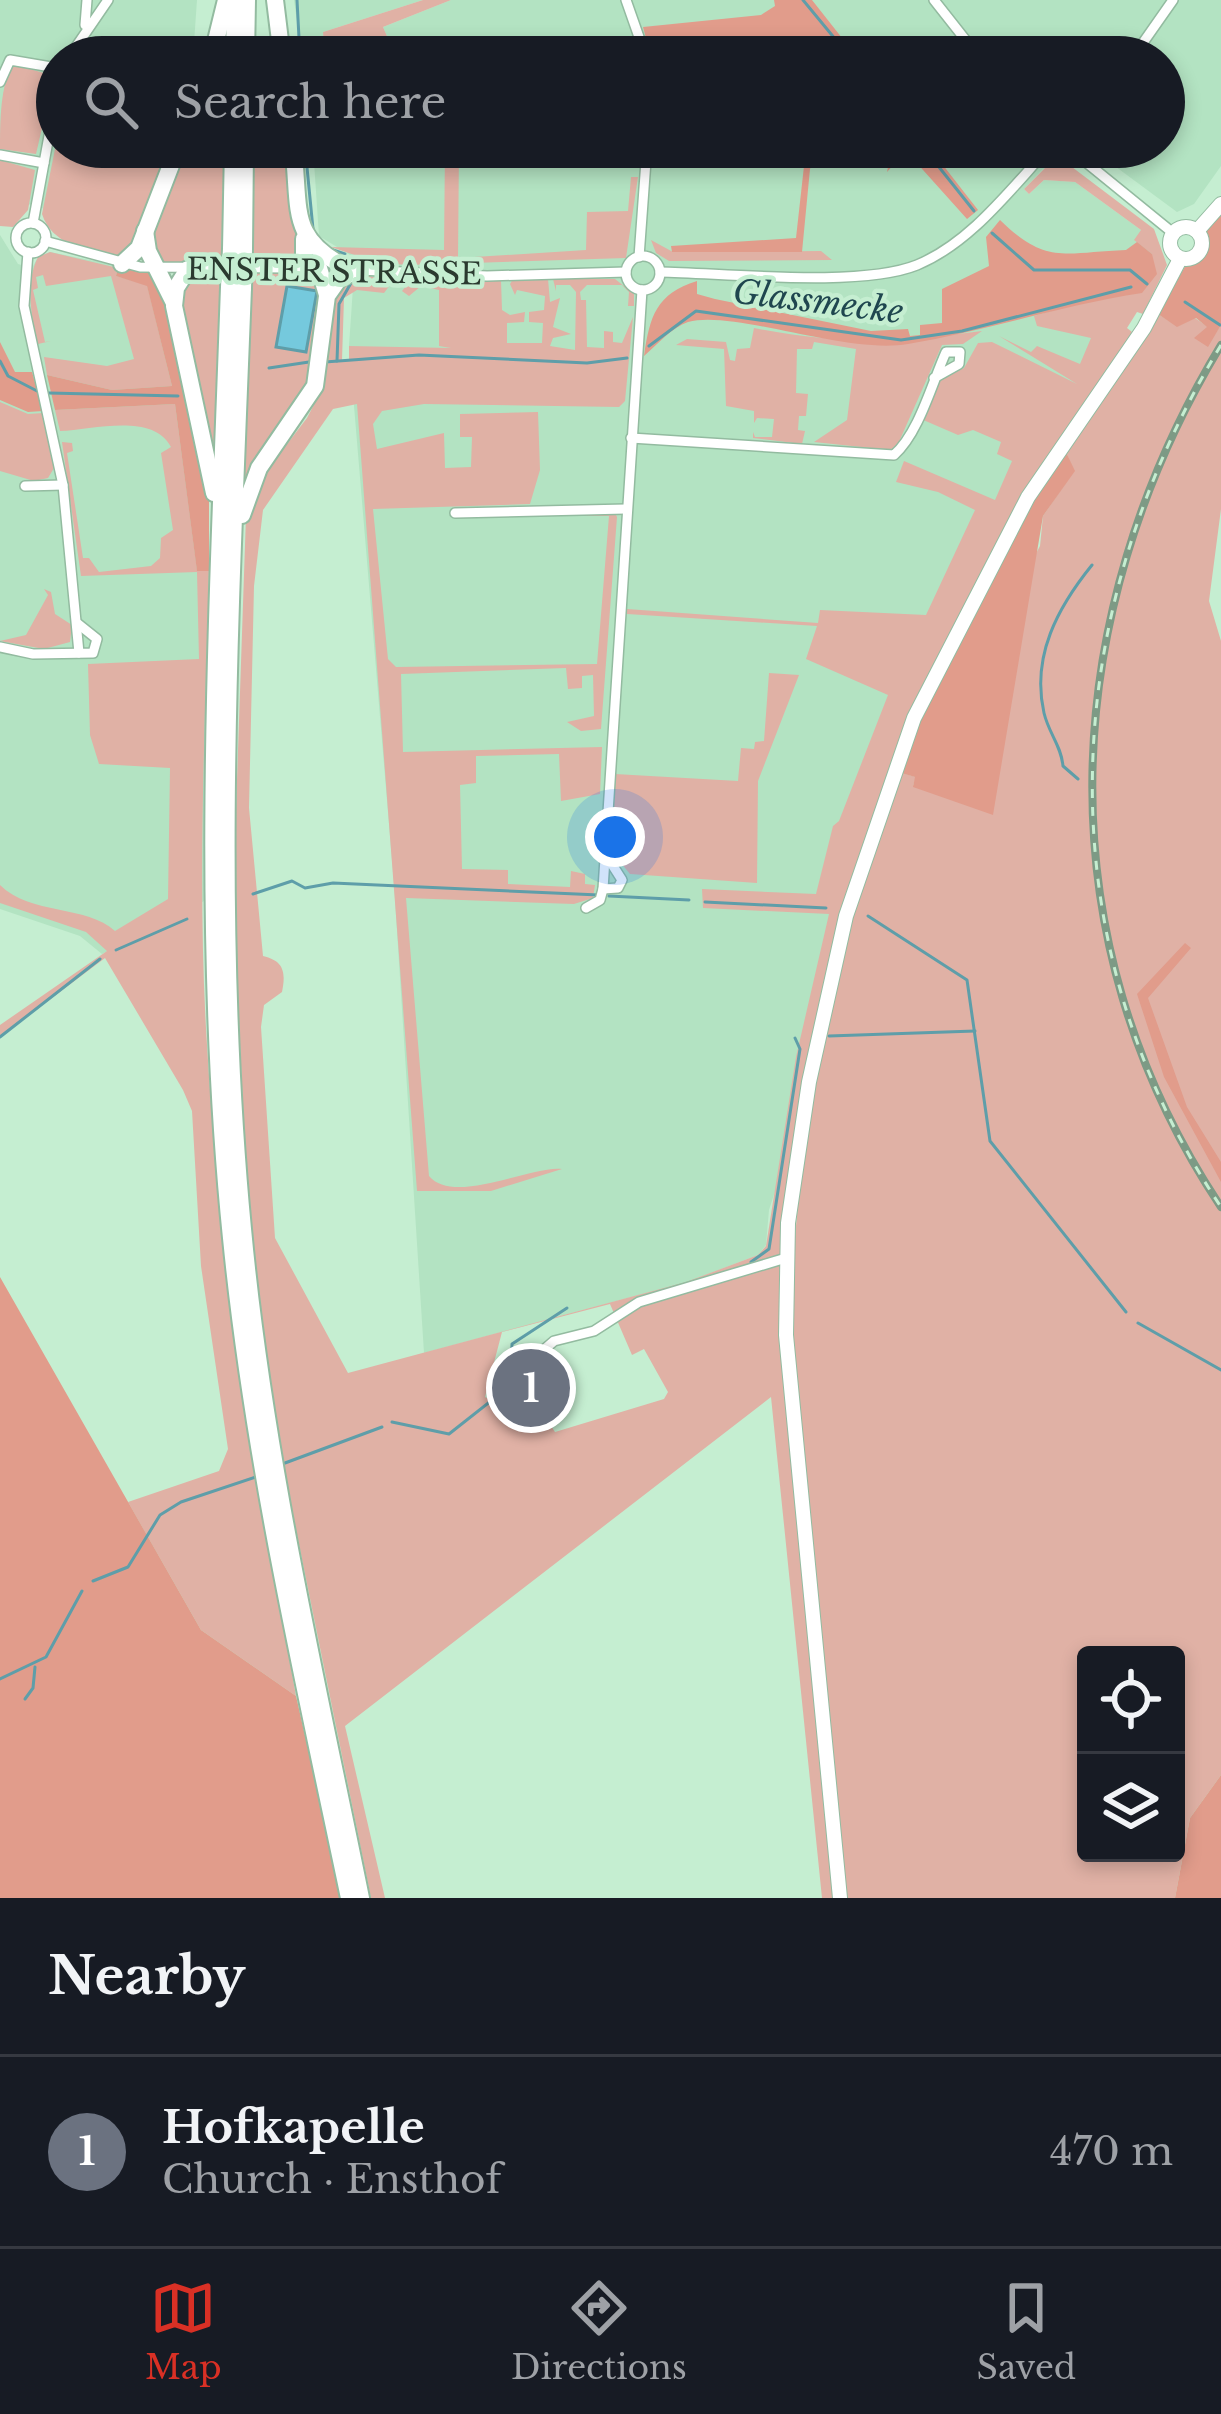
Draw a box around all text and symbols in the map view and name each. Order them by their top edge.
search box [36,36,1185,168]
icon: search [78,69,144,135]
text: Search here [174,74,446,130]
street label: ENSTER STRASSE [186,250,482,293]
water label: Glassmecke [731,271,905,332]
your location [585,807,645,867]
pin: 1 [492,1343,570,1433]
map controls [1077,1646,1185,1862]
button: locate [1077,1646,1185,1754]
button: layers [1077,1754,1185,1862]
text: Nearby [48,1945,245,2008]
text: Hofkapelle [162,2099,425,2155]
text: 1 [78,2127,96,2176]
text: 470 m [1050,2127,1173,2176]
text: Church · Ensthof [162,2155,502,2204]
tab: Map [145,2275,222,2388]
tab: Directions [511,2275,687,2388]
tab: Saved [977,2275,1076,2388]

